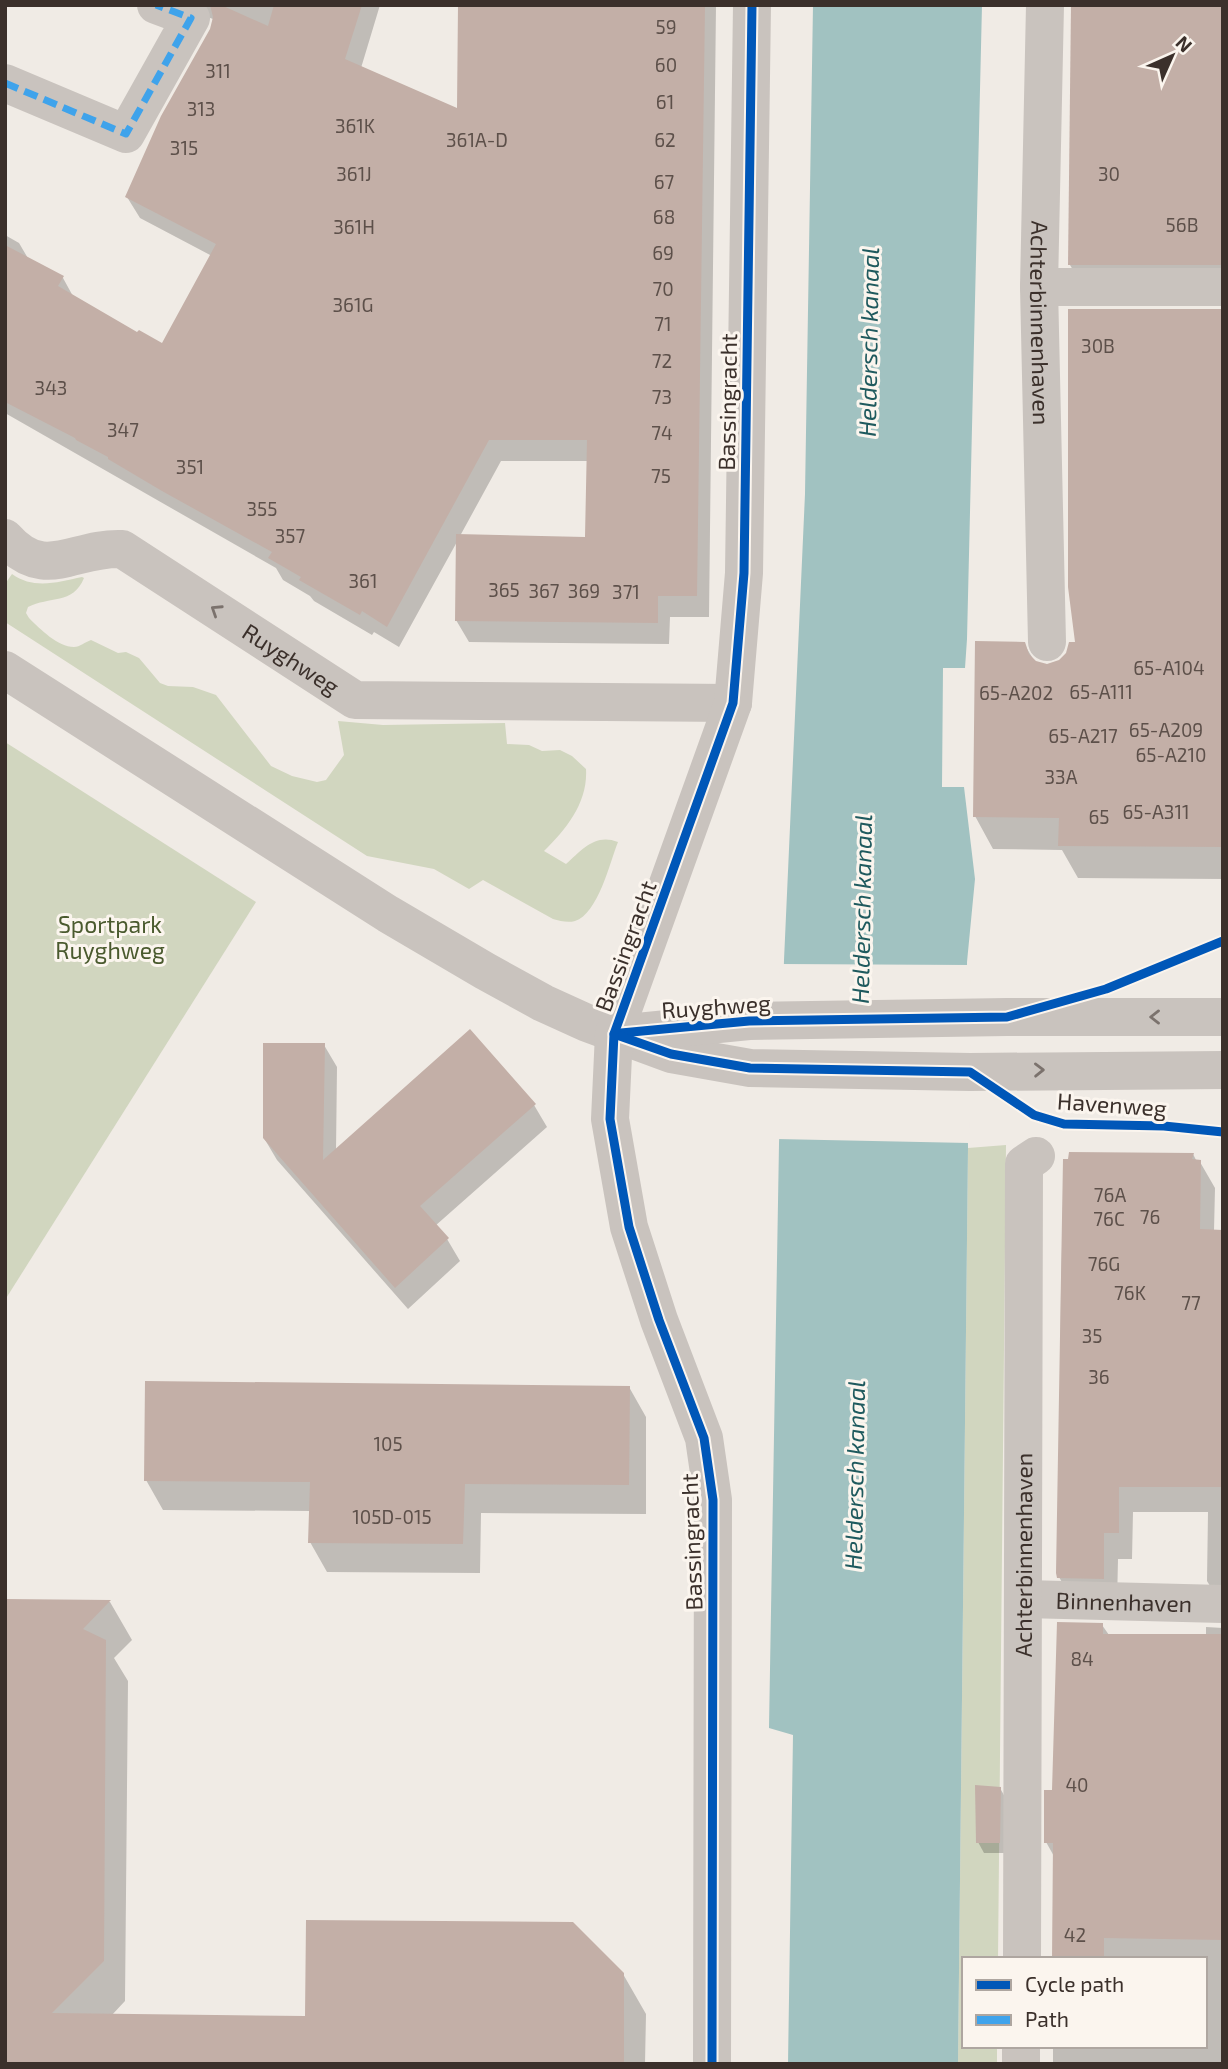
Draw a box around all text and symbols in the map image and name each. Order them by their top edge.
house number: 59 [655,15,677,38]
north arrow [1137,21,1207,91]
text: N [1171,31,1197,57]
house number: 60 [655,53,677,76]
house number: 311 [205,59,231,82]
house number: 61 [656,90,674,113]
house number: 313 [187,97,215,120]
house number: 361K [335,114,375,137]
house number: 361A-D [446,128,508,151]
house number: 62 [654,128,676,151]
house number: 315 [170,136,198,159]
house number: 361J [336,162,372,185]
house number: 30 [1098,162,1120,185]
house number: 67 [654,170,675,193]
house number: 68 [653,205,675,228]
house number: 56B [1166,213,1198,236]
house number: 361H [333,215,375,238]
street label: Achterbinnenhaven [1025,220,1056,425]
house number: 69 [652,241,674,264]
water label: Heldersch kanaal [852,247,884,437]
house number: 70 [652,277,674,300]
house number: 361G [333,293,373,316]
house number: 71 [654,312,672,335]
street label: Bassingracht [712,333,742,471]
house number: 30B [1081,334,1115,357]
house number: 72 [652,349,672,372]
house number: 343 [35,376,67,399]
house number: 73 [652,385,672,408]
house number: 347 [107,418,139,441]
house number: 74 [651,421,673,444]
house number: 351 [176,455,204,478]
house number: 75 [651,464,671,487]
house number: 355 [247,497,277,520]
house number: 357 [275,524,306,547]
house number: 361 [349,569,378,592]
house number: 365 [488,578,520,601]
house number: 367 [528,579,560,602]
house number: 369 [568,579,600,602]
house number: 371 [612,580,640,603]
one-way arrow [210,605,223,618]
street label: Ruyghweg [238,617,345,700]
house number: 65-A104 [1133,656,1205,679]
house number: 65-A111 [1069,680,1133,703]
house number: 65-A202 [979,681,1053,704]
house number: 65-A209 [1129,718,1203,741]
house number: 65-A217 [1048,724,1118,747]
house number: 65-A210 [1135,743,1207,766]
house number: 33A [1045,765,1078,788]
house number: 65-A311 [1122,800,1190,823]
house number: 65 [1088,805,1110,828]
water label: Heldersch kanaal [845,814,877,1004]
street label: Bassingracht [588,876,662,1015]
park label: Sportpark Ruyghweg [55,910,165,964]
street label: Ruyghweg [660,988,772,1024]
one-way arrow [1149,1009,1159,1025]
one-way arrow [1033,1063,1044,1078]
street label: Havenweg [1056,1086,1168,1122]
house number: 76A [1094,1183,1126,1206]
house number: 76 [1140,1205,1160,1228]
house number: 76C [1093,1207,1125,1230]
house number: 76G [1088,1252,1120,1275]
house number: 76K [1114,1281,1146,1304]
house number: 77 [1181,1291,1201,1314]
house number: 35 [1082,1324,1102,1347]
house number: 36 [1088,1365,1110,1388]
water label: Heldersch kanaal [838,1380,870,1570]
house number: 105 [373,1432,403,1455]
street label: Achterbinnenhaven [1009,1453,1037,1657]
street label: Bassingracht [675,1473,707,1611]
house number: 105D-015 [352,1505,432,1528]
street label: Binnenhaven [1055,1586,1192,1617]
house number: 84 [1070,1647,1094,1670]
house number: 40 [1065,1773,1089,1796]
house number: 42 [1064,1923,1086,1946]
legend [962,1957,1207,2048]
text: Cycle path [1025,1971,1124,1996]
text: Path [1025,2006,1069,2031]

